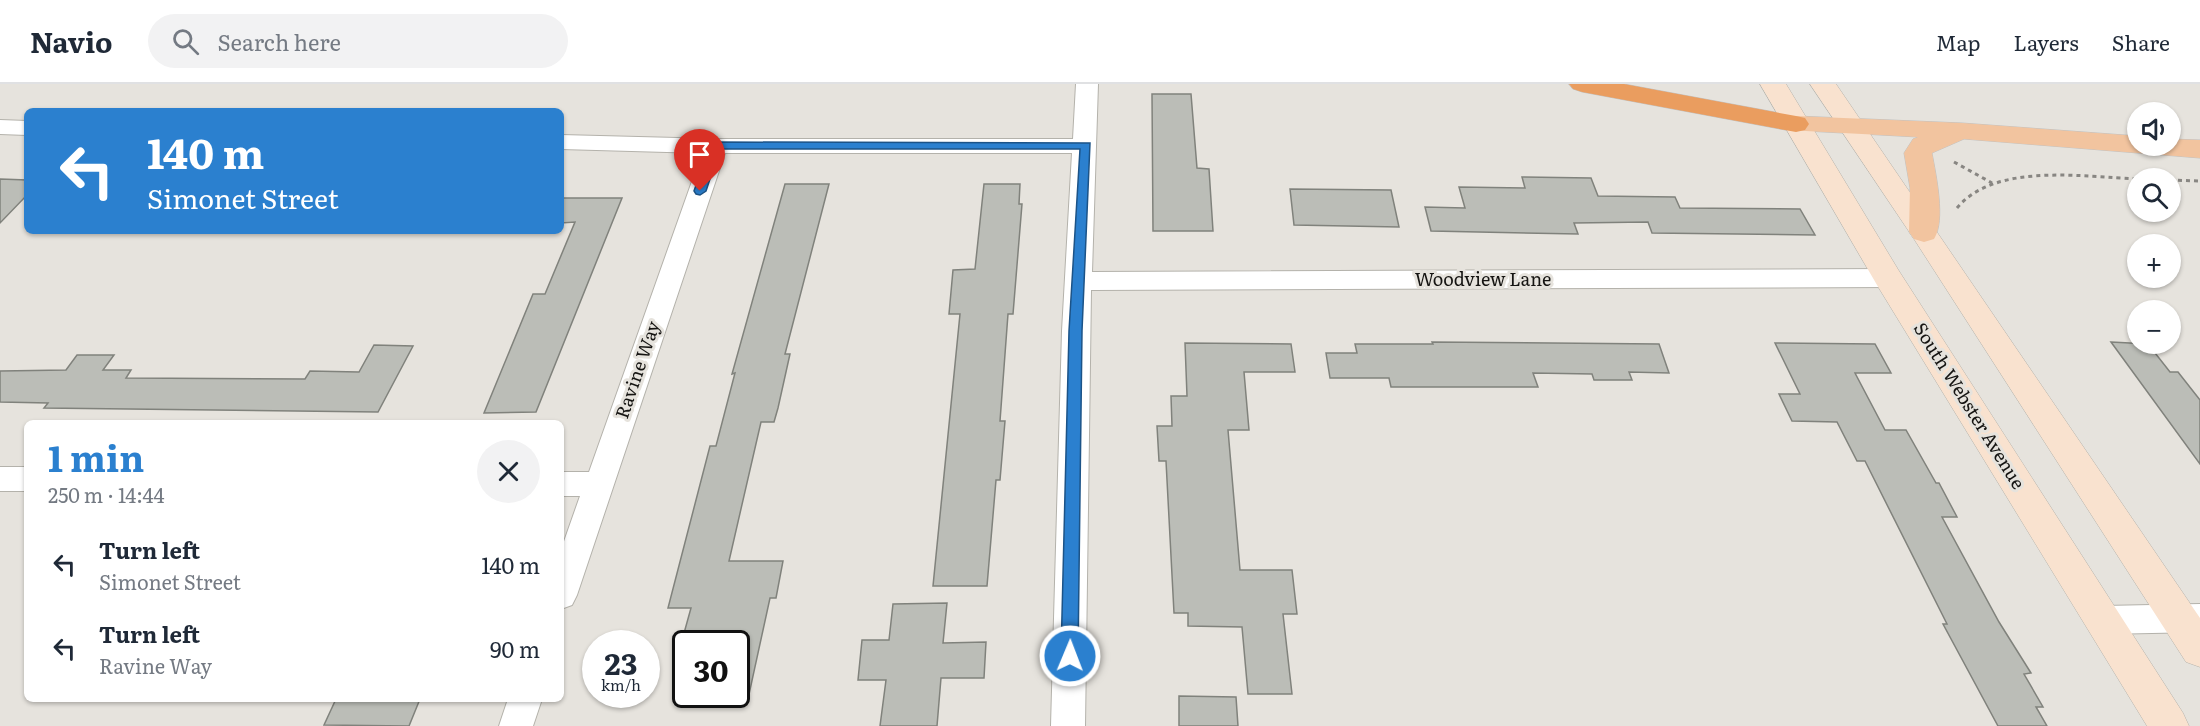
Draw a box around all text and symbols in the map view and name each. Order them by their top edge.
search box [148,14,568,68]
text: Navio [30,20,112,62]
icon: search [169,25,202,58]
text: Search here [217,25,341,58]
text: Map [1936,26,1981,57]
text: Layers [2014,26,2079,57]
text: Share [2112,26,2170,57]
map controls [2127,102,2181,354]
button: sound [2127,102,2181,156]
text: 140 m [147,120,264,182]
pin [674,129,725,191]
icon: left [48,132,126,210]
icon: arrive [683,138,716,171]
button: search [2127,168,2181,222]
text: Simonet Street [147,177,339,217]
button: + [2127,234,2181,288]
street label: Woodview Lane [1415,265,1551,292]
button: − [2127,300,2181,354]
street label: Ravine Way [607,316,666,422]
street label: South Webster Avenue [1908,317,2033,494]
text: 1 min [48,430,144,483]
button: close [477,440,540,503]
text: 250 m · 14:44 [48,479,165,509]
text: Turn left [99,533,200,566]
icon: left [48,548,81,581]
text: 140 m [481,548,540,581]
text: Simonet Street [99,566,241,596]
text: Turn left [99,617,200,650]
position arrow [1038,624,1102,688]
speed limit sign: 30 [672,630,750,708]
icon: left [48,632,81,665]
text: 90 m [490,632,540,665]
text: 23 [605,640,637,684]
text: Ravine Way [99,650,212,680]
text: km/h [601,673,641,696]

